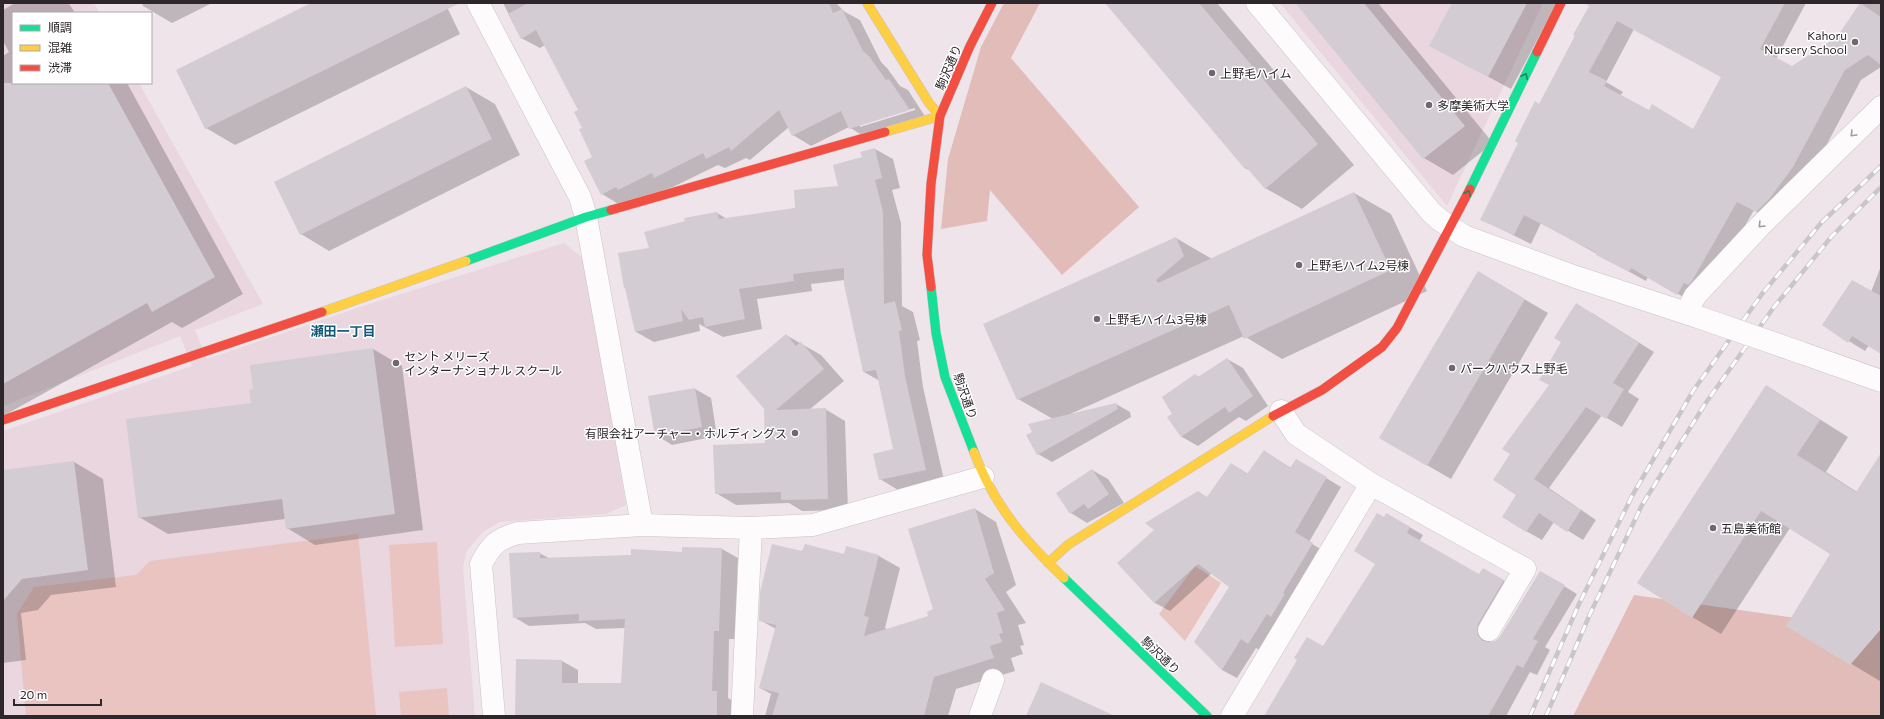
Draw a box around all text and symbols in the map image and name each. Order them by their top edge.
legend [12,12,152,84]
text: 順調 [48,20,72,34]
place label: Kahoru Nursery School [1764,28,1847,56]
marker: Kahoru Nursery School [1850,37,1860,47]
text: 混雑 [48,40,72,54]
street label: 駒沢通り [932,42,964,92]
text: 渋滞 [48,60,72,74]
place label: 上野毛ハイム [1220,66,1292,80]
marker: 上野毛ハイム [1207,68,1217,78]
one-way arrow [1520,73,1528,80]
place label: 多摩美術大学 [1437,98,1509,112]
marker: 多摩美術大学 [1424,100,1434,110]
one-way arrow [1850,129,1858,137]
one-way arrow [1463,189,1471,197]
one-way arrow [1758,220,1766,228]
place label: 上野毛ハイム2号棟 [1307,258,1409,272]
marker: 上野毛ハイム2号棟 [1294,260,1304,270]
place label: 上野毛ハイム3号棟 [1105,312,1207,326]
marker: 上野毛ハイム3号棟 [1092,314,1102,324]
district label: 瀬田一丁目 [310,323,376,339]
place label: セント メリーズ インターナショナル スクール [404,349,562,377]
marker: セント メリーズ インターナショナル スクール [391,358,401,368]
place label: パークハウス上野毛 [1460,361,1567,375]
marker: パークハウス上野毛 [1447,363,1457,373]
street label: 駒沢通り [952,371,980,421]
place label: 有限会社アーチャー・ホルディングス [585,426,787,440]
marker: 有限会社アーチャー・ホルディングス [790,428,800,438]
place label: 五島美術館 [1721,521,1781,535]
marker: 五島美術館 [1708,523,1718,533]
street label: 駒沢通り [1139,633,1183,677]
scale bar [14,681,101,707]
text: 20 m [20,687,47,701]

